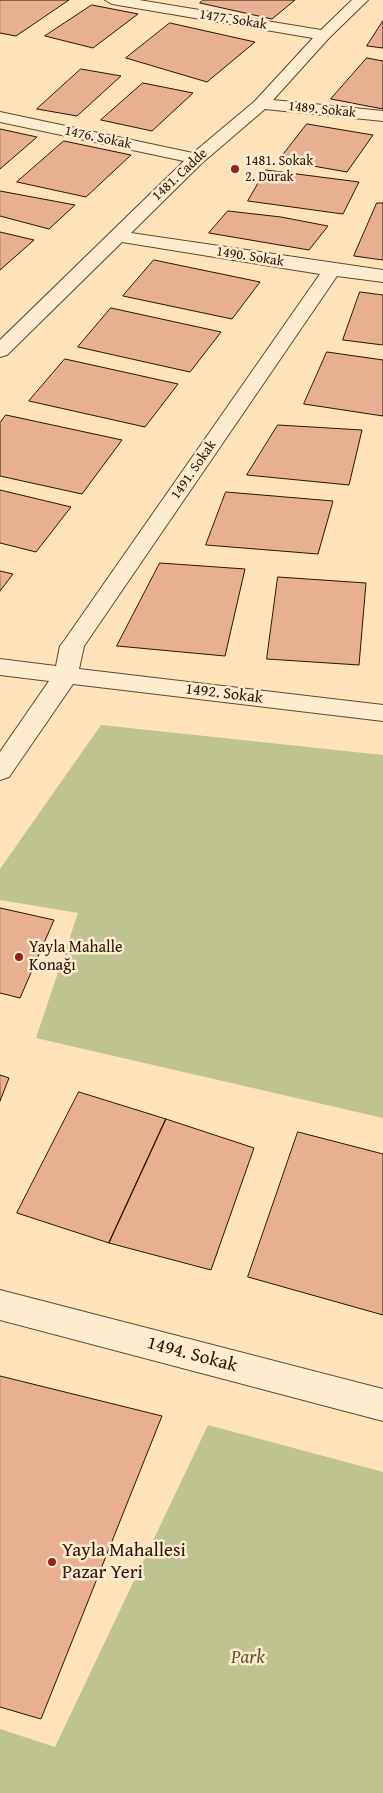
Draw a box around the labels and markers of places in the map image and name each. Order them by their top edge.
place label: 1481. Sokak 2. Durak [245,153,313,186]
marker: 1481. Sokak 2. Durak [229,163,241,175]
place label: Yayla Mahalle Konağı [29,938,122,976]
marker: Yayla Mahalle Konağı [13,951,25,963]
place label: Yayla Mahallesi Pazar Yeri [62,1540,186,1584]
marker: Yayla Mahallesi Pazar Yeri [46,1556,58,1568]

